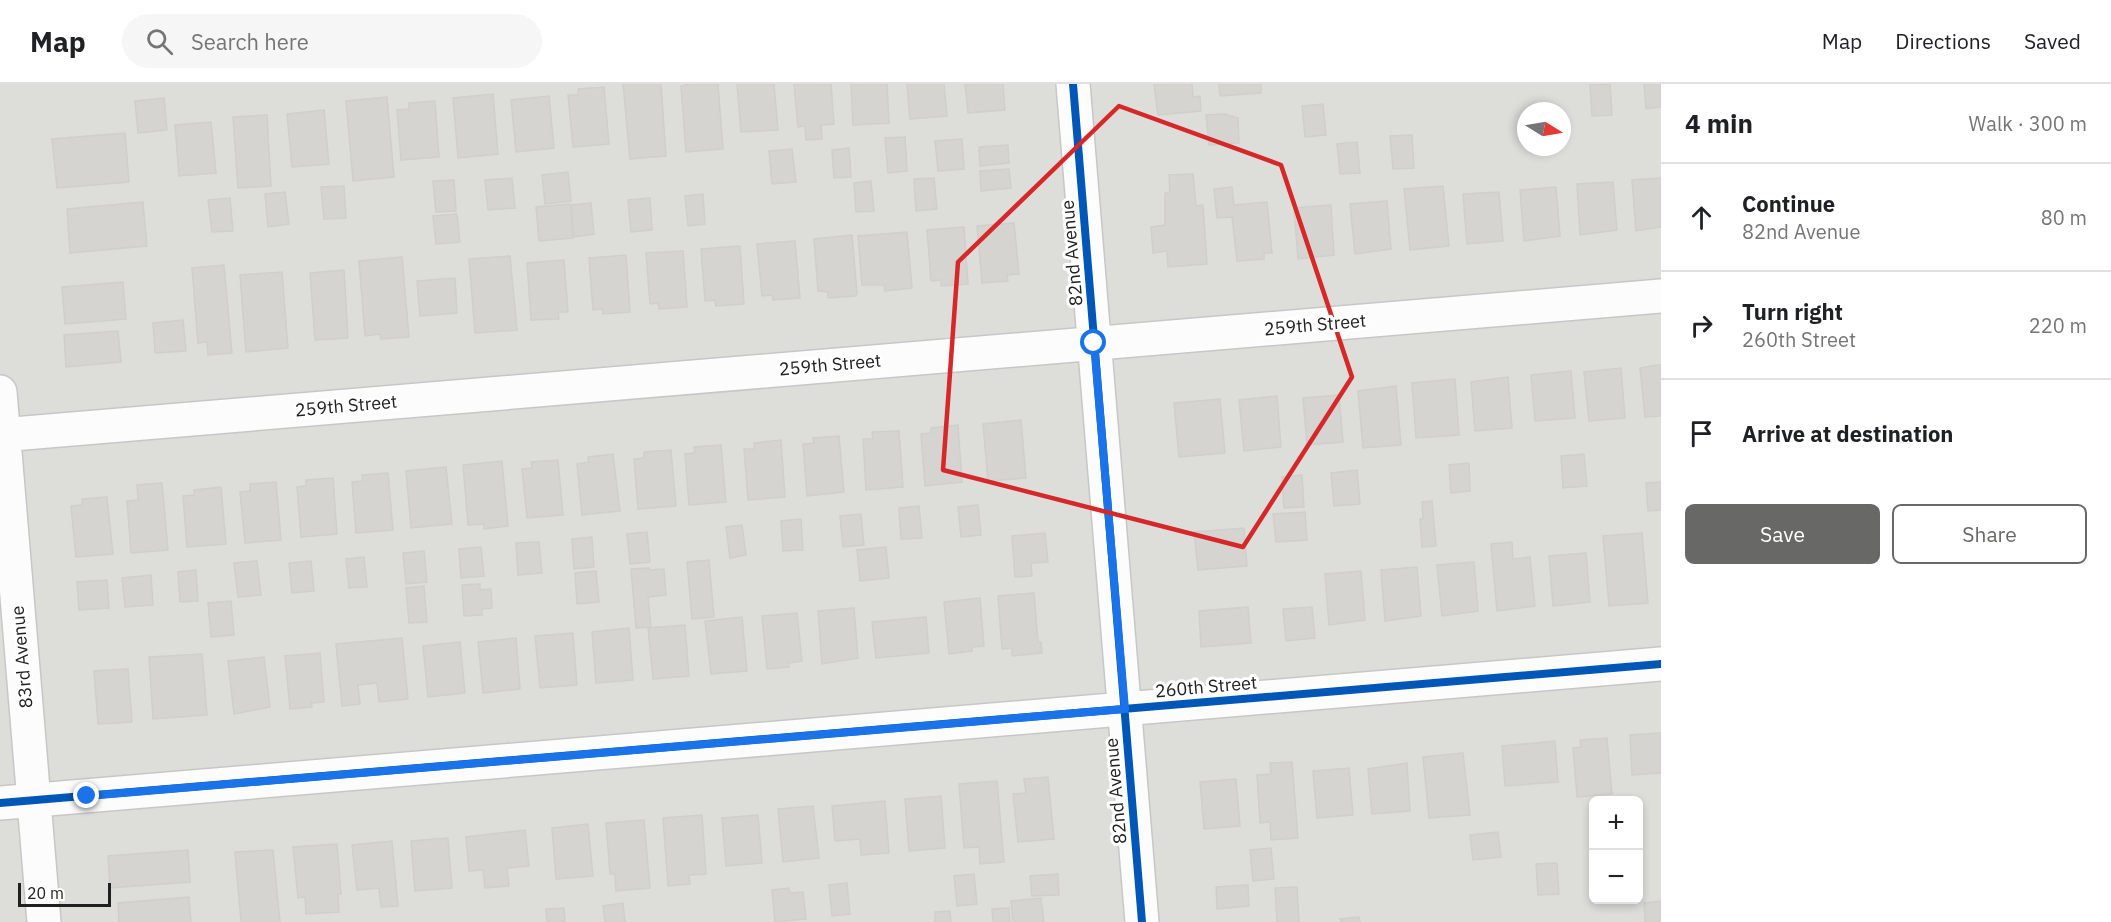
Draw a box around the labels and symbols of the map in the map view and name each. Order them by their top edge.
north arrow [1517,102,1571,156]
street label: 82nd Avenue [1055,199,1088,307]
street label: 259th Street [1263,309,1367,340]
route start [1080,329,1106,355]
street label: 259th Street [778,349,882,380]
street label: 259th Street [294,390,398,421]
street label: 83rd Avenue [6,605,37,709]
street label: 260th Street [1154,671,1258,702]
street label: 82nd Avenue [1099,737,1132,845]
route end [73,782,99,808]
scale bar [18,880,111,908]

